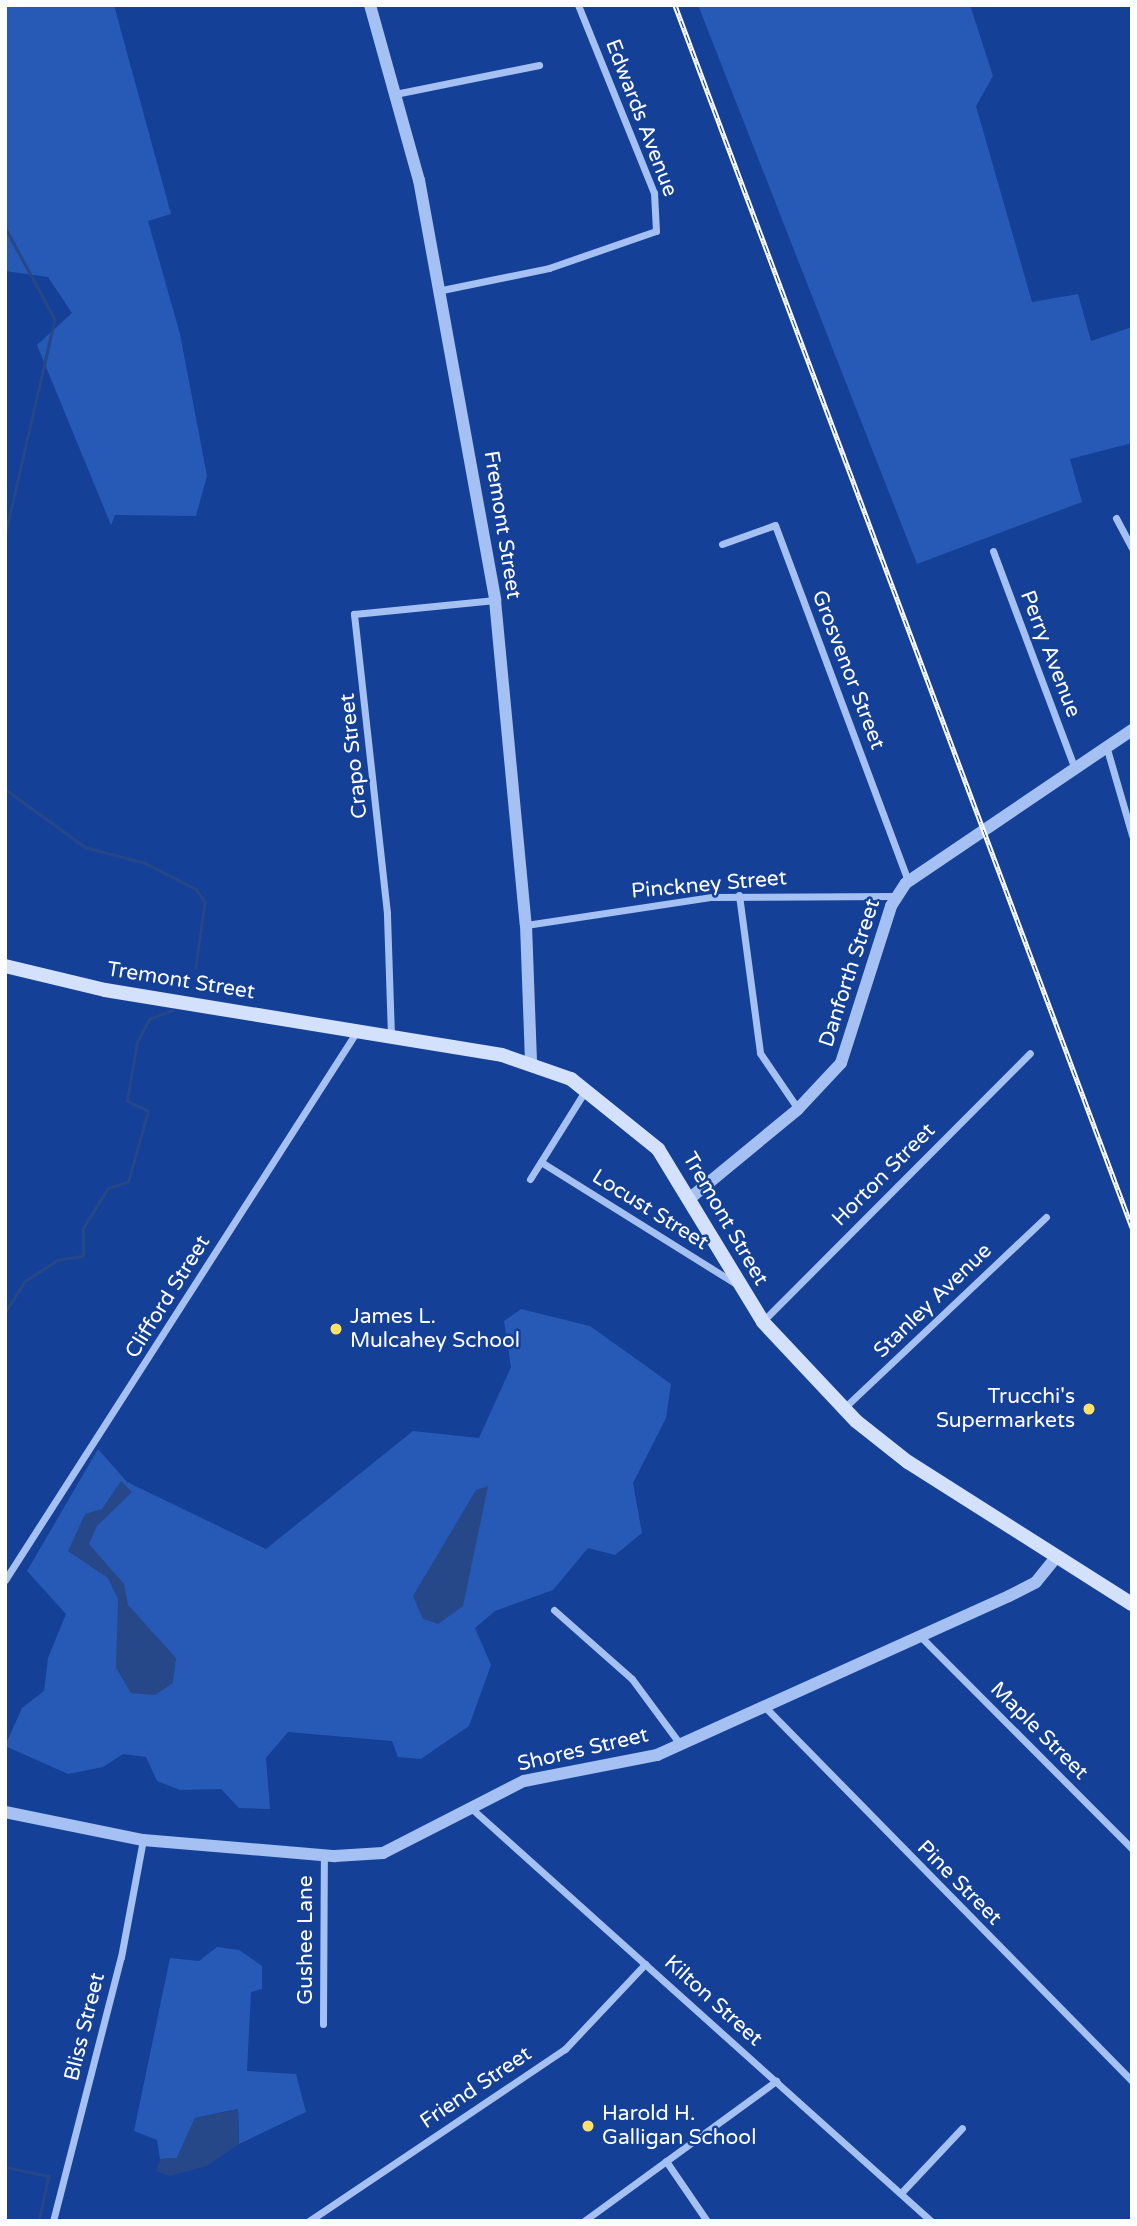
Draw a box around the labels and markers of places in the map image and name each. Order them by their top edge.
place label: James L. Mulcahey School [350,1304,520,1354]
marker: James L. Mulcahey School [328,1321,344,1337]
place label: Trucchi's Supermarkets [936,1384,1075,1434]
marker: Trucchi's Supermarkets [1081,1401,1097,1417]
place label: Harold H. Galligan School [602,2101,756,2151]
marker: Harold H. Galligan School [580,2118,596,2134]

